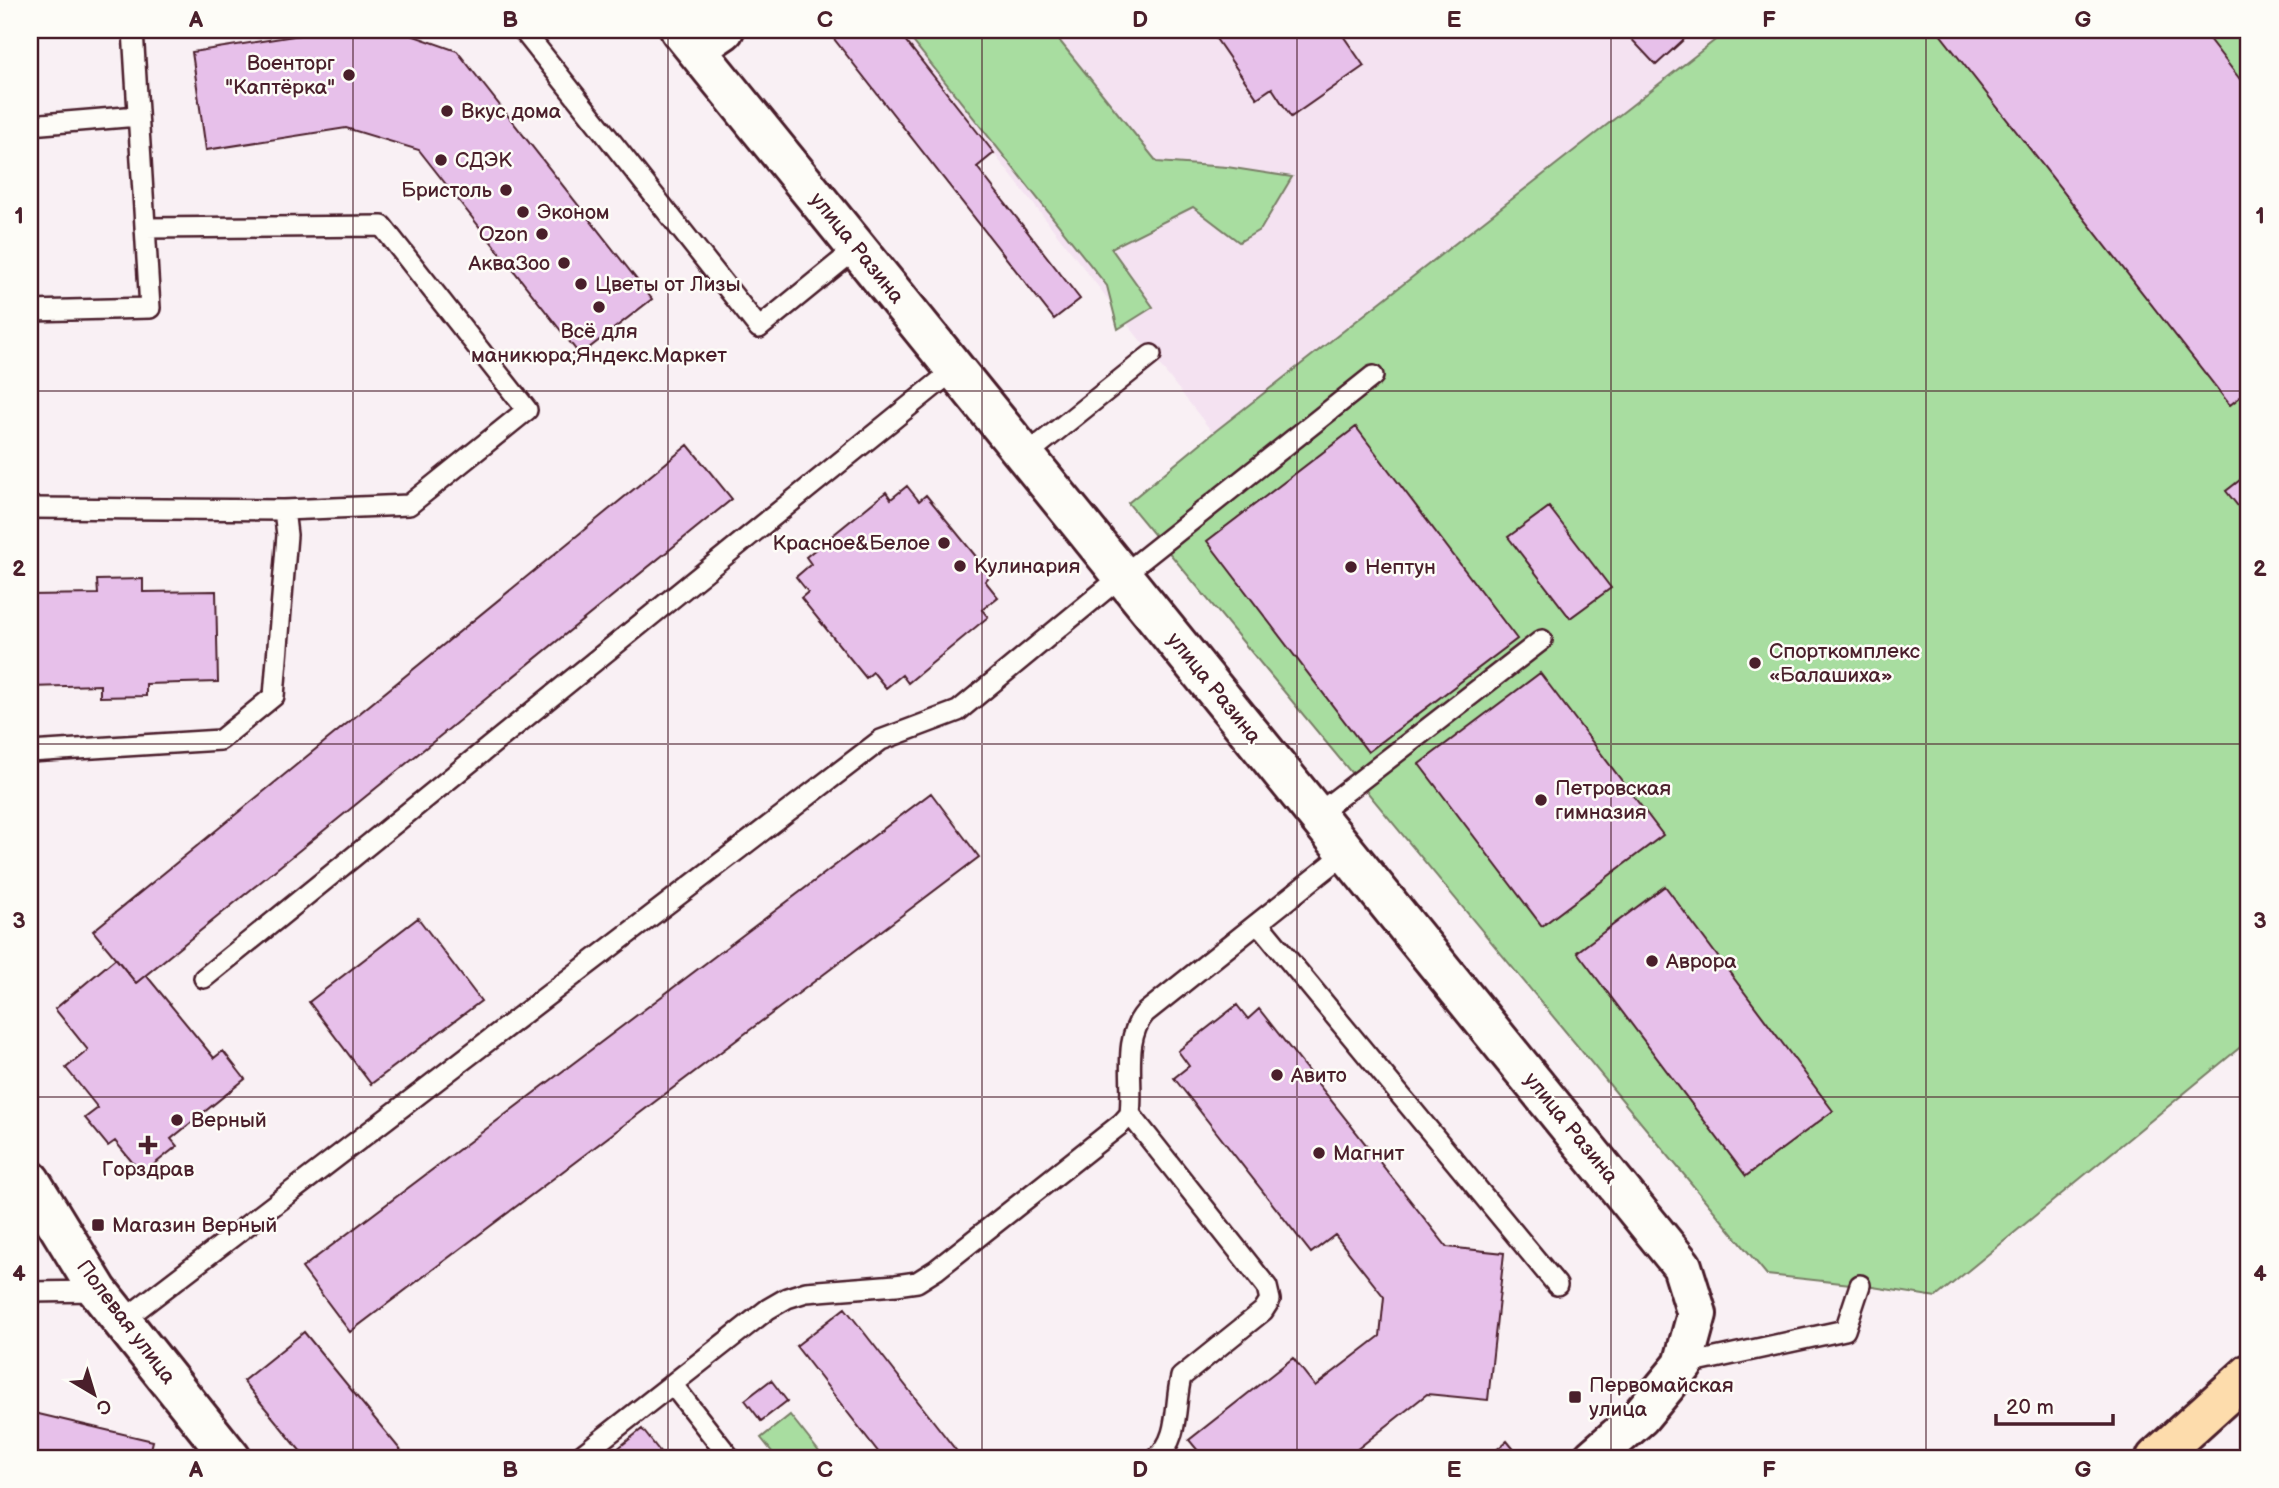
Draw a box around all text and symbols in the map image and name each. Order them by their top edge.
text: A [188,6,204,34]
text: B [502,6,518,34]
text: C [817,6,833,34]
text: D [1132,6,1148,34]
text: E [1447,6,1462,34]
text: F [1762,6,1776,34]
text: G [2075,6,2092,34]
place label: Военторг "Каптёрка" [225,51,335,100]
marker: Военторг "Каптёрка" [341,67,357,83]
place label: Вкус дома [461,99,562,124]
marker: Вкус дома [439,103,455,119]
place label: СДЭК [455,148,512,173]
marker: СДЭК [433,152,449,168]
place label: Бристоль [401,178,493,203]
marker: Бристоль [498,182,514,198]
street label: улица Разина [805,187,910,309]
place label: Эконом [537,200,610,225]
text: 1 [14,202,24,230]
text: 1 [2255,202,2265,230]
marker: Эконом [515,204,531,220]
place label: Ozon [479,222,528,247]
marker: Ozon [534,226,550,242]
place label: АкваЗоо [467,251,550,276]
marker: АкваЗоо [556,255,572,271]
place label: Цветы от Лизы [595,272,741,297]
marker: Цветы от Лизы [573,276,589,292]
marker: Всё для маникюра;Яндекс.Маркет [591,299,607,315]
place label: Всё для маникюра;Яндекс.Маркет [471,319,727,368]
place label: Красное&Белое [773,531,930,556]
marker: Красное&Белое [936,535,952,551]
place label: Кулинария [974,554,1080,579]
text: 2 [12,555,26,583]
place label: Нептун [1365,555,1436,580]
text: 2 [2253,555,2267,583]
marker: Кулинария [952,558,968,574]
marker: Нептун [1343,559,1359,575]
street label: улица Разина [1162,627,1267,749]
place label: Спорткомплекс «Балашиха» [1769,639,1920,688]
marker: Спорткомплекс «Балашиха» [1747,655,1763,671]
place label: Петровская гимназия [1555,776,1671,825]
marker: Петровская гимназия [1533,792,1549,808]
text: 3 [12,907,26,935]
text: 3 [2253,907,2267,935]
place label: Аврора [1665,949,1737,974]
marker: Аврора [1644,953,1660,969]
place label: Авито [1290,1063,1347,1088]
marker: Авито [1269,1067,1285,1083]
street label: улица Разина [1519,1067,1624,1189]
place label: Верный [191,1108,267,1133]
marker: Верный [169,1112,185,1128]
marker: Горздрав [140,1137,156,1153]
place label: Магнит [1333,1141,1405,1166]
marker: Магнит [1311,1145,1327,1161]
place label: Горздрав [102,1157,194,1182]
place label: Магазин Верный [112,1213,277,1238]
marker: Магазин Верный [90,1217,106,1233]
street label: Полевая улица [71,1255,181,1389]
text: 4 [12,1260,26,1288]
text: 4 [2253,1260,2267,1288]
north arrow [60,1358,130,1428]
place label: Первомайская улица [1589,1373,1734,1422]
scale bar [1996,1383,2113,1427]
marker: Первомайская улица [1567,1389,1583,1405]
text: С [91,1393,116,1419]
text: 20 m [2006,1395,2054,1420]
text: A [188,1456,204,1484]
text: B [502,1456,518,1484]
text: C [817,1456,833,1484]
text: D [1132,1456,1148,1484]
text: E [1447,1456,1462,1484]
text: F [1762,1456,1776,1484]
text: G [2075,1456,2092,1484]

